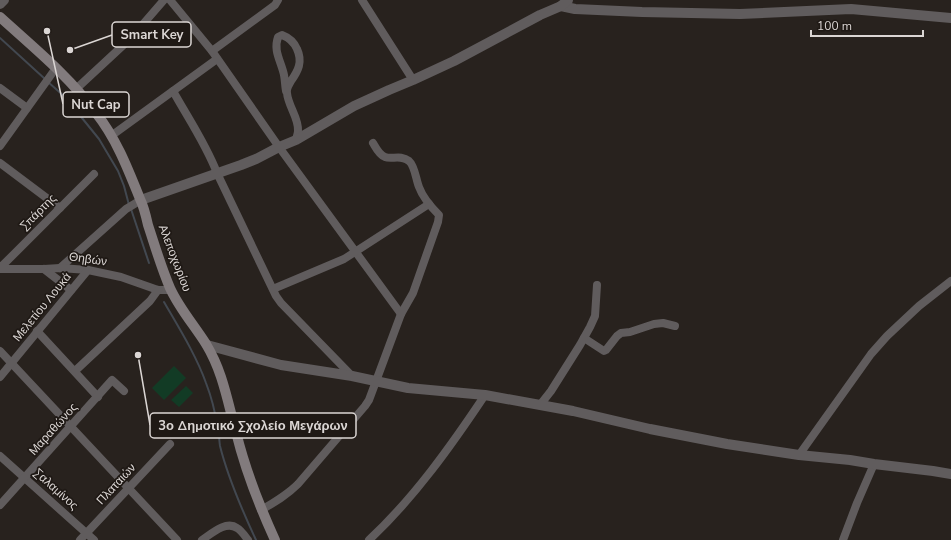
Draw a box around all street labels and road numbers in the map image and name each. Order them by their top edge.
street label: Σπάρτης [16,190,60,234]
street label: Αλεποχωρίου [155,222,195,294]
street label: Θηβών [68,248,108,270]
street label: Μελετίου Λουκά [9,269,75,345]
street label: Μαραθώνος [25,399,81,459]
street label: Πλαταιών [93,460,139,508]
street label: Σαλαμίνος [30,465,82,513]

